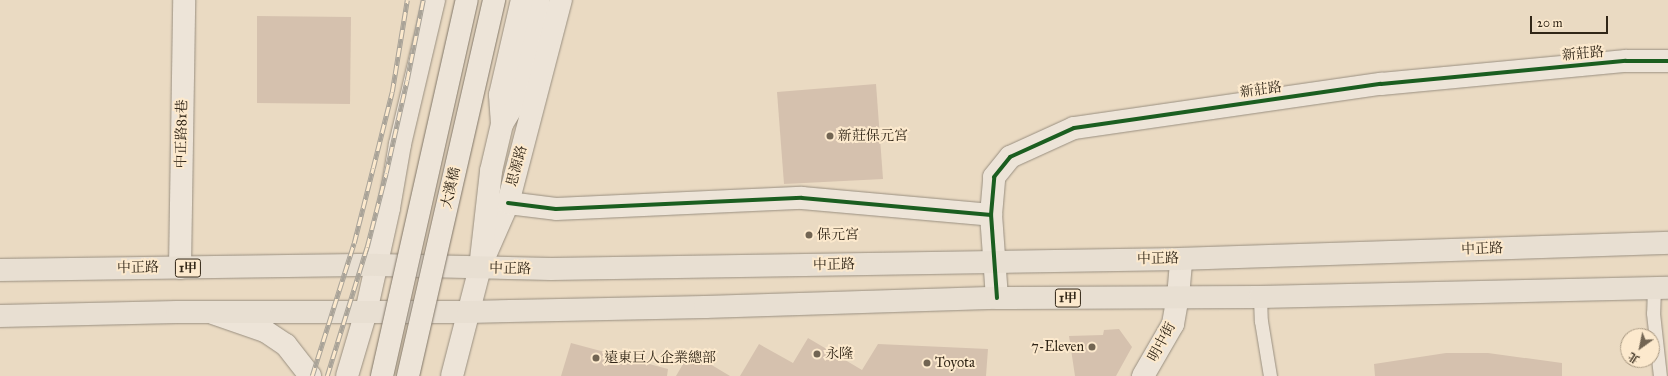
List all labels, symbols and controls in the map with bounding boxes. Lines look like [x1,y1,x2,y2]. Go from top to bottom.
scale bar [1532,8,1610,34]
text: 20 m [1537,16,1563,30]
street label: 新莊路 [1561,44,1605,64]
street label: 新莊路 [1239,79,1283,101]
street label: 中正路81巷 [173,99,191,169]
place label: 新莊保元宮 [838,128,908,144]
marker: 新莊保元宮 [825,131,835,141]
street label: 思源路 [503,144,531,188]
street label: 大漢橋 [438,166,464,210]
place label: 保元宮 [817,227,859,243]
marker: 保元宮 [804,230,814,240]
street label: 中正路 [1461,240,1503,258]
street label: 中正路 [1137,250,1179,268]
street label: 中正路 [813,256,855,274]
road number: 1甲 [174,257,202,279]
street label: 中正路 [117,259,159,277]
street label: 中正路 [489,260,531,278]
road number: 1甲 [1054,287,1082,309]
street label: 明中街 [1145,320,1179,364]
north arrow [1620,328,1660,368]
place label: 7-Eleven [1031,339,1084,355]
marker: 7-Eleven [1087,342,1097,352]
place label: 永隆 [825,346,853,362]
marker: 永隆 [812,349,822,359]
text: 北 [1626,349,1642,366]
place label: 遠東巨人企業總部 [604,350,716,366]
marker: 遠東巨人企業總部 [591,353,601,363]
place label: Toyota [935,355,975,371]
marker: Toyota [922,358,932,368]

